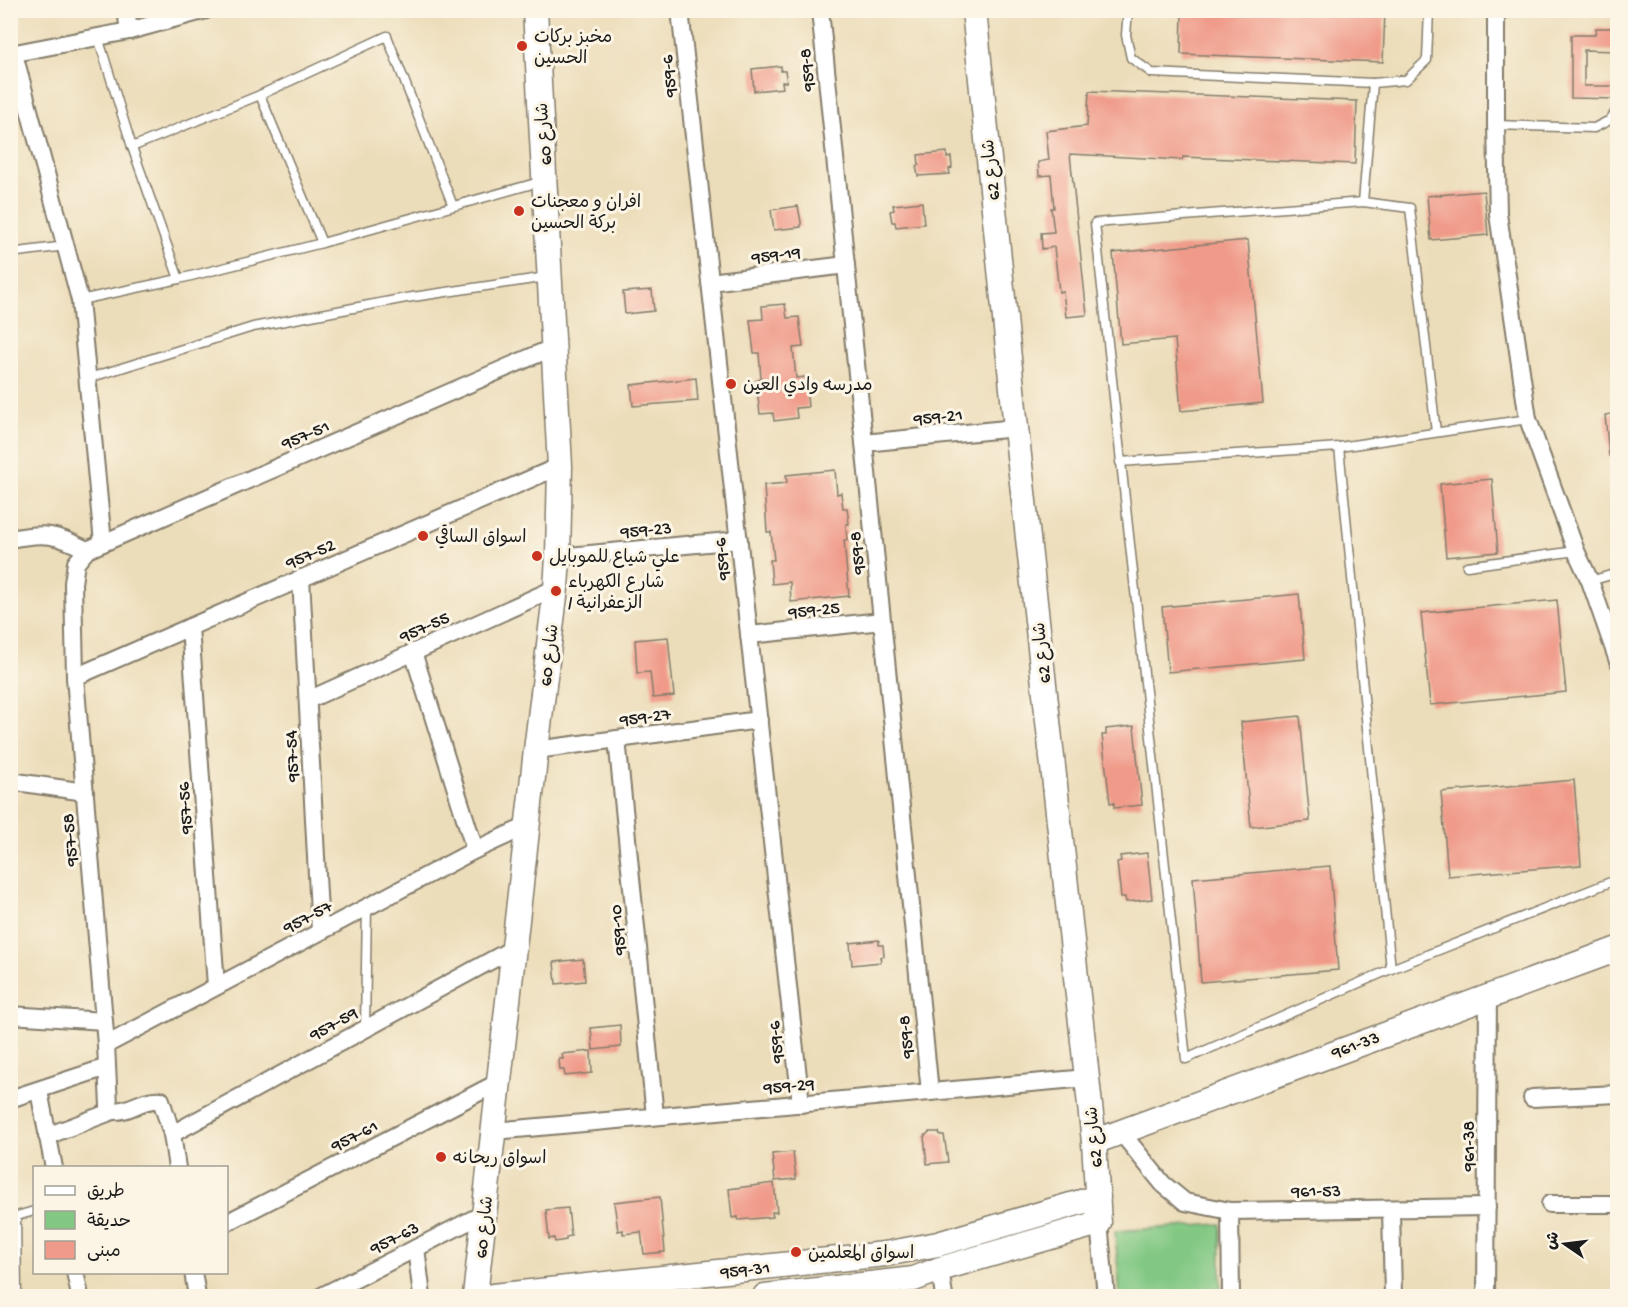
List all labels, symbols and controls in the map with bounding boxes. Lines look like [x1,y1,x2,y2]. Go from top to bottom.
place label: مخبز بركات الحسين [534,28,612,70]
marker: مخبز بركات الحسين [515,39,529,53]
street label: 959-8 [796,47,821,93]
street label: 959-6 [658,53,683,99]
street label: شارع 60 [533,102,558,166]
street label: شارع 62 [979,138,1006,201]
place label: افران و معجنات بركة الحسين [531,193,641,235]
marker: افران و معجنات بركة الحسين [512,204,526,218]
street label: 959-19 [749,243,802,270]
place label: مدرسه وادي العين [743,376,873,397]
marker: مدرسه وادي العين [724,377,738,391]
street label: 959-21 [912,405,964,432]
street label: 957-51 [278,417,333,456]
street label: 959-23 [619,519,673,544]
place label: اسواق الساقي [435,524,527,549]
marker: اسواق الساقي [416,529,430,543]
street label: 959-8 [846,530,871,576]
street label: 957-52 [282,535,339,575]
street label: 959-6 [711,536,736,582]
place label: علي شياع للموبايل [549,548,680,572]
marker: علي شياع للموبايل [530,549,544,563]
place label: شارع الكهرباء / الزعفرانية [568,573,664,615]
marker: شارع الكهرباء / الزعفرانية [549,584,563,598]
street label: 959-25 [787,598,841,625]
street label: 957-55 [396,608,453,649]
street label: شارع 62 [1030,621,1057,684]
street label: شارع 60 [536,623,565,688]
street label: 959-27 [617,704,673,733]
street label: 957-54 [282,729,305,783]
street label: 957-56 [174,780,199,836]
street label: 957-58 [59,812,84,868]
street label: 957-57 [279,896,337,940]
street label: 959-10 [606,903,633,957]
street label: 957-59 [306,1003,362,1047]
street label: 959-8 [895,1014,920,1060]
street label: 959-6 [765,1019,790,1065]
street label: 961-33 [1328,1028,1383,1065]
street label: 959-29 [762,1075,816,1100]
street label: شارع 62 [1082,1105,1109,1168]
street label: 957-61 [327,1117,382,1158]
street label: 961-38 [1460,1121,1481,1172]
place label: اسواق ريحانه [453,1149,546,1170]
marker: اسواق ريحانه [434,1150,448,1164]
legend [33,1166,228,1274]
text: طريق [87,1182,125,1203]
street label: 961-53 [1290,1182,1341,1203]
street label: شارع 60 [472,1195,499,1259]
text: حديقة [87,1212,131,1233]
north arrow [1535,1214,1595,1274]
street label: 957-63 [366,1218,423,1261]
text: ش [1542,1230,1565,1252]
text: مبنى [87,1242,121,1263]
place label: اسواق المعلمين [808,1244,914,1265]
marker: اسواق المعلمين [789,1245,803,1259]
street label: 959-31 [718,1258,771,1285]

